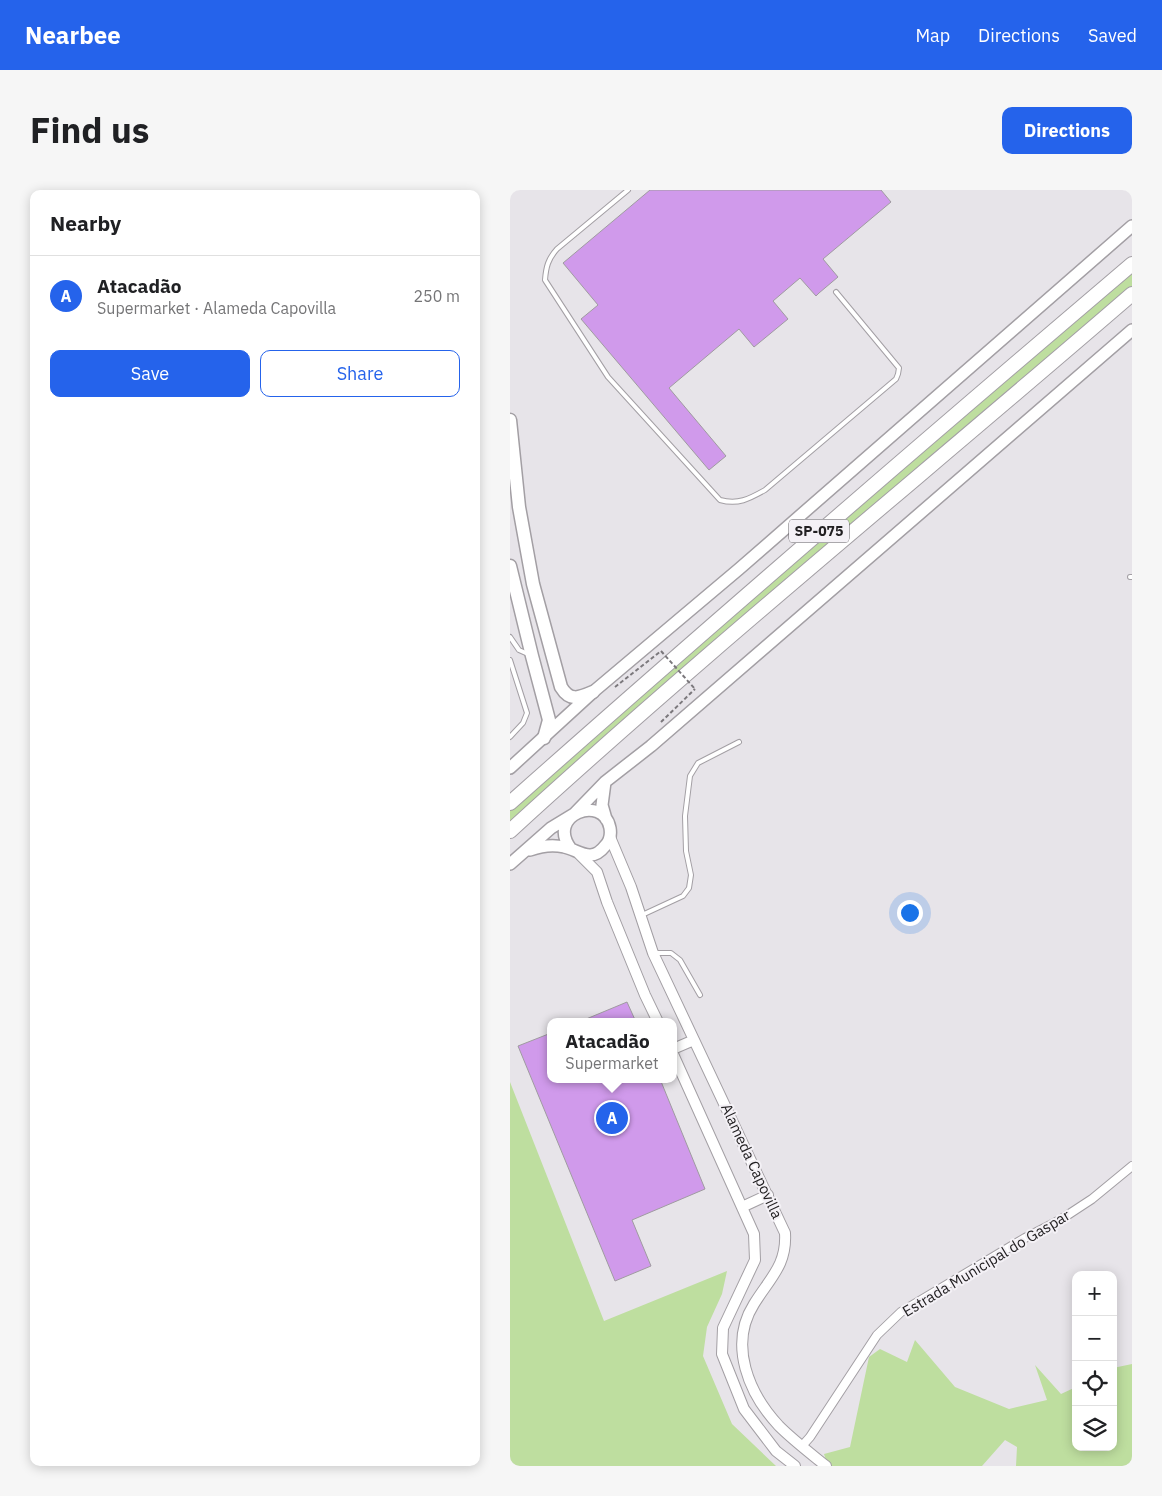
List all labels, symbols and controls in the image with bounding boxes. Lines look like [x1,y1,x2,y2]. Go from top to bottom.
text: Nearbee [25,19,121,51]
text: Map [915,24,950,47]
text: Directions [978,24,1060,47]
text: Saved [1088,24,1137,47]
text: Find us [30,107,149,153]
button: Directions [1002,107,1132,154]
text: Nearby [50,209,121,237]
text: Atacadão [97,274,181,298]
text: A [61,286,71,306]
text: 250 m [413,286,460,306]
text: Supermarket · Alameda Capovilla [97,298,336,318]
button: Save [50,350,250,397]
button: Share [260,350,460,397]
road number: SP-075 [789,520,849,542]
your location [897,900,923,926]
popup [547,1018,677,1083]
text: Atacadão [565,1029,650,1053]
text: Supermarket [565,1053,659,1073]
pin: A [596,1099,628,1137]
street label: Alameda Capovilla [717,1100,787,1222]
street label: Estrada Municipal do Gaspar [899,1205,1074,1321]
map controls [1072,1271,1117,1451]
button: + [1072,1271,1117,1316]
button: − [1072,1316,1117,1361]
button: locate [1072,1361,1117,1406]
button: layers [1072,1406,1117,1451]

